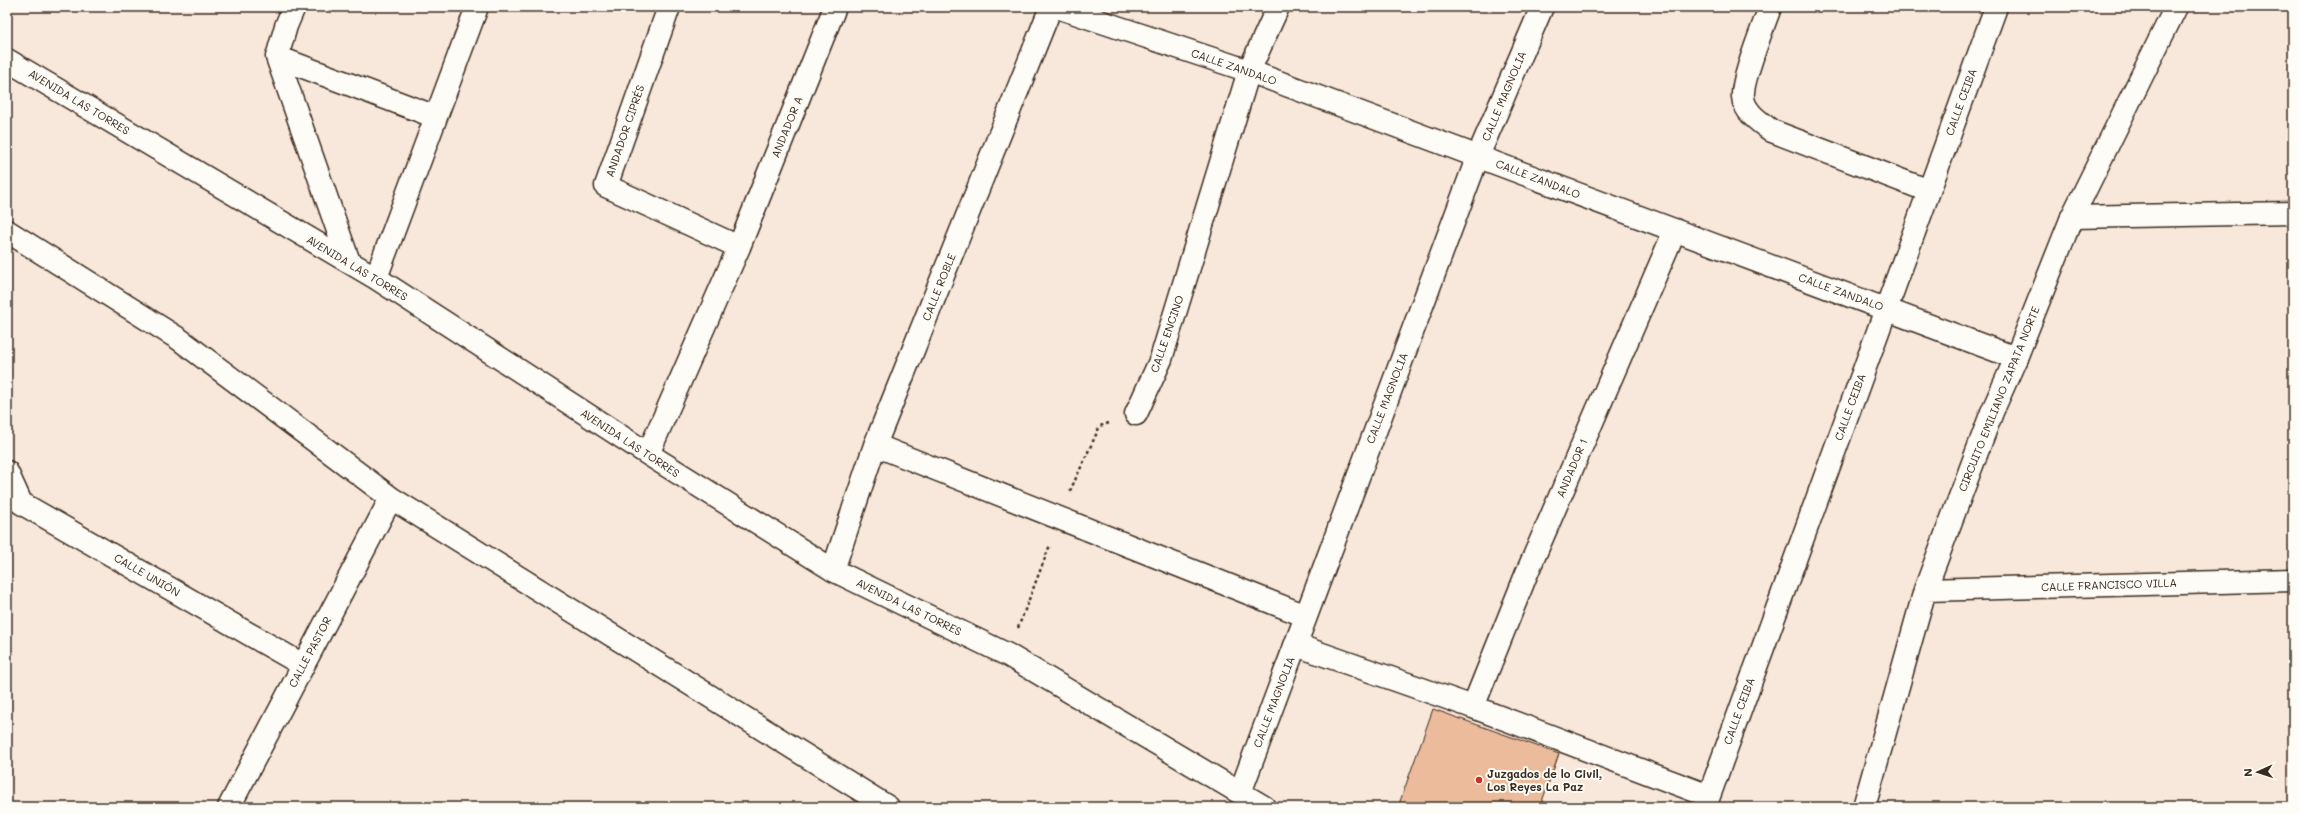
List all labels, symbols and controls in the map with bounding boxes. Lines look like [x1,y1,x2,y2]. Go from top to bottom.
street label: CALLE ZANDALO [1189,45,1279,88]
street label: CALLE MAGNOLIA [1478,48,1529,143]
street label: AVENIDA LAS TORRES [26,65,133,138]
street label: CALLE CEIBA [1941,66,1980,137]
street label: ANDADOR CIPRÉS [602,83,647,179]
street label: ANDADOR A [767,94,806,160]
street label: CALLE ZANDALO [1494,155,1583,202]
street label: AVENIDA LAS TORRES [304,231,411,304]
street label: CALLE ROBLE [918,251,959,323]
street label: CALLE ZANDALO [1796,269,1886,314]
street label: CALLE ENCINO [1146,293,1187,374]
street label: CIRCUITO EMILIANO ZAPATA NORTE [1954,304,2043,494]
street label: CALLE MAGNOLIA [1362,350,1411,446]
street label: CALLE CEIBA [1830,371,1869,442]
street label: AVENIDA LAS TORRES [578,405,683,480]
street label: ANDADOR 1 [1552,436,1591,500]
street label: CALLE UNIÓN [111,550,183,600]
street label: AVENIDA LAS TORRES [854,574,964,639]
street label: CALLE FRANCISCO VILLA [2041,575,2177,594]
street label: CALLE PASTOR [285,614,335,690]
street label: CALLE MAGNOLIA [1249,654,1298,750]
street label: CALLE CEIBA [1719,675,1758,746]
north arrow [2238,752,2278,792]
place label: Juzgados de lo Civil, Los Reyes La Paz [1487,766,1602,794]
text: N [2240,768,2255,777]
marker: Juzgados de lo Civil, Los Reyes La Paz [1474,775,1484,785]

